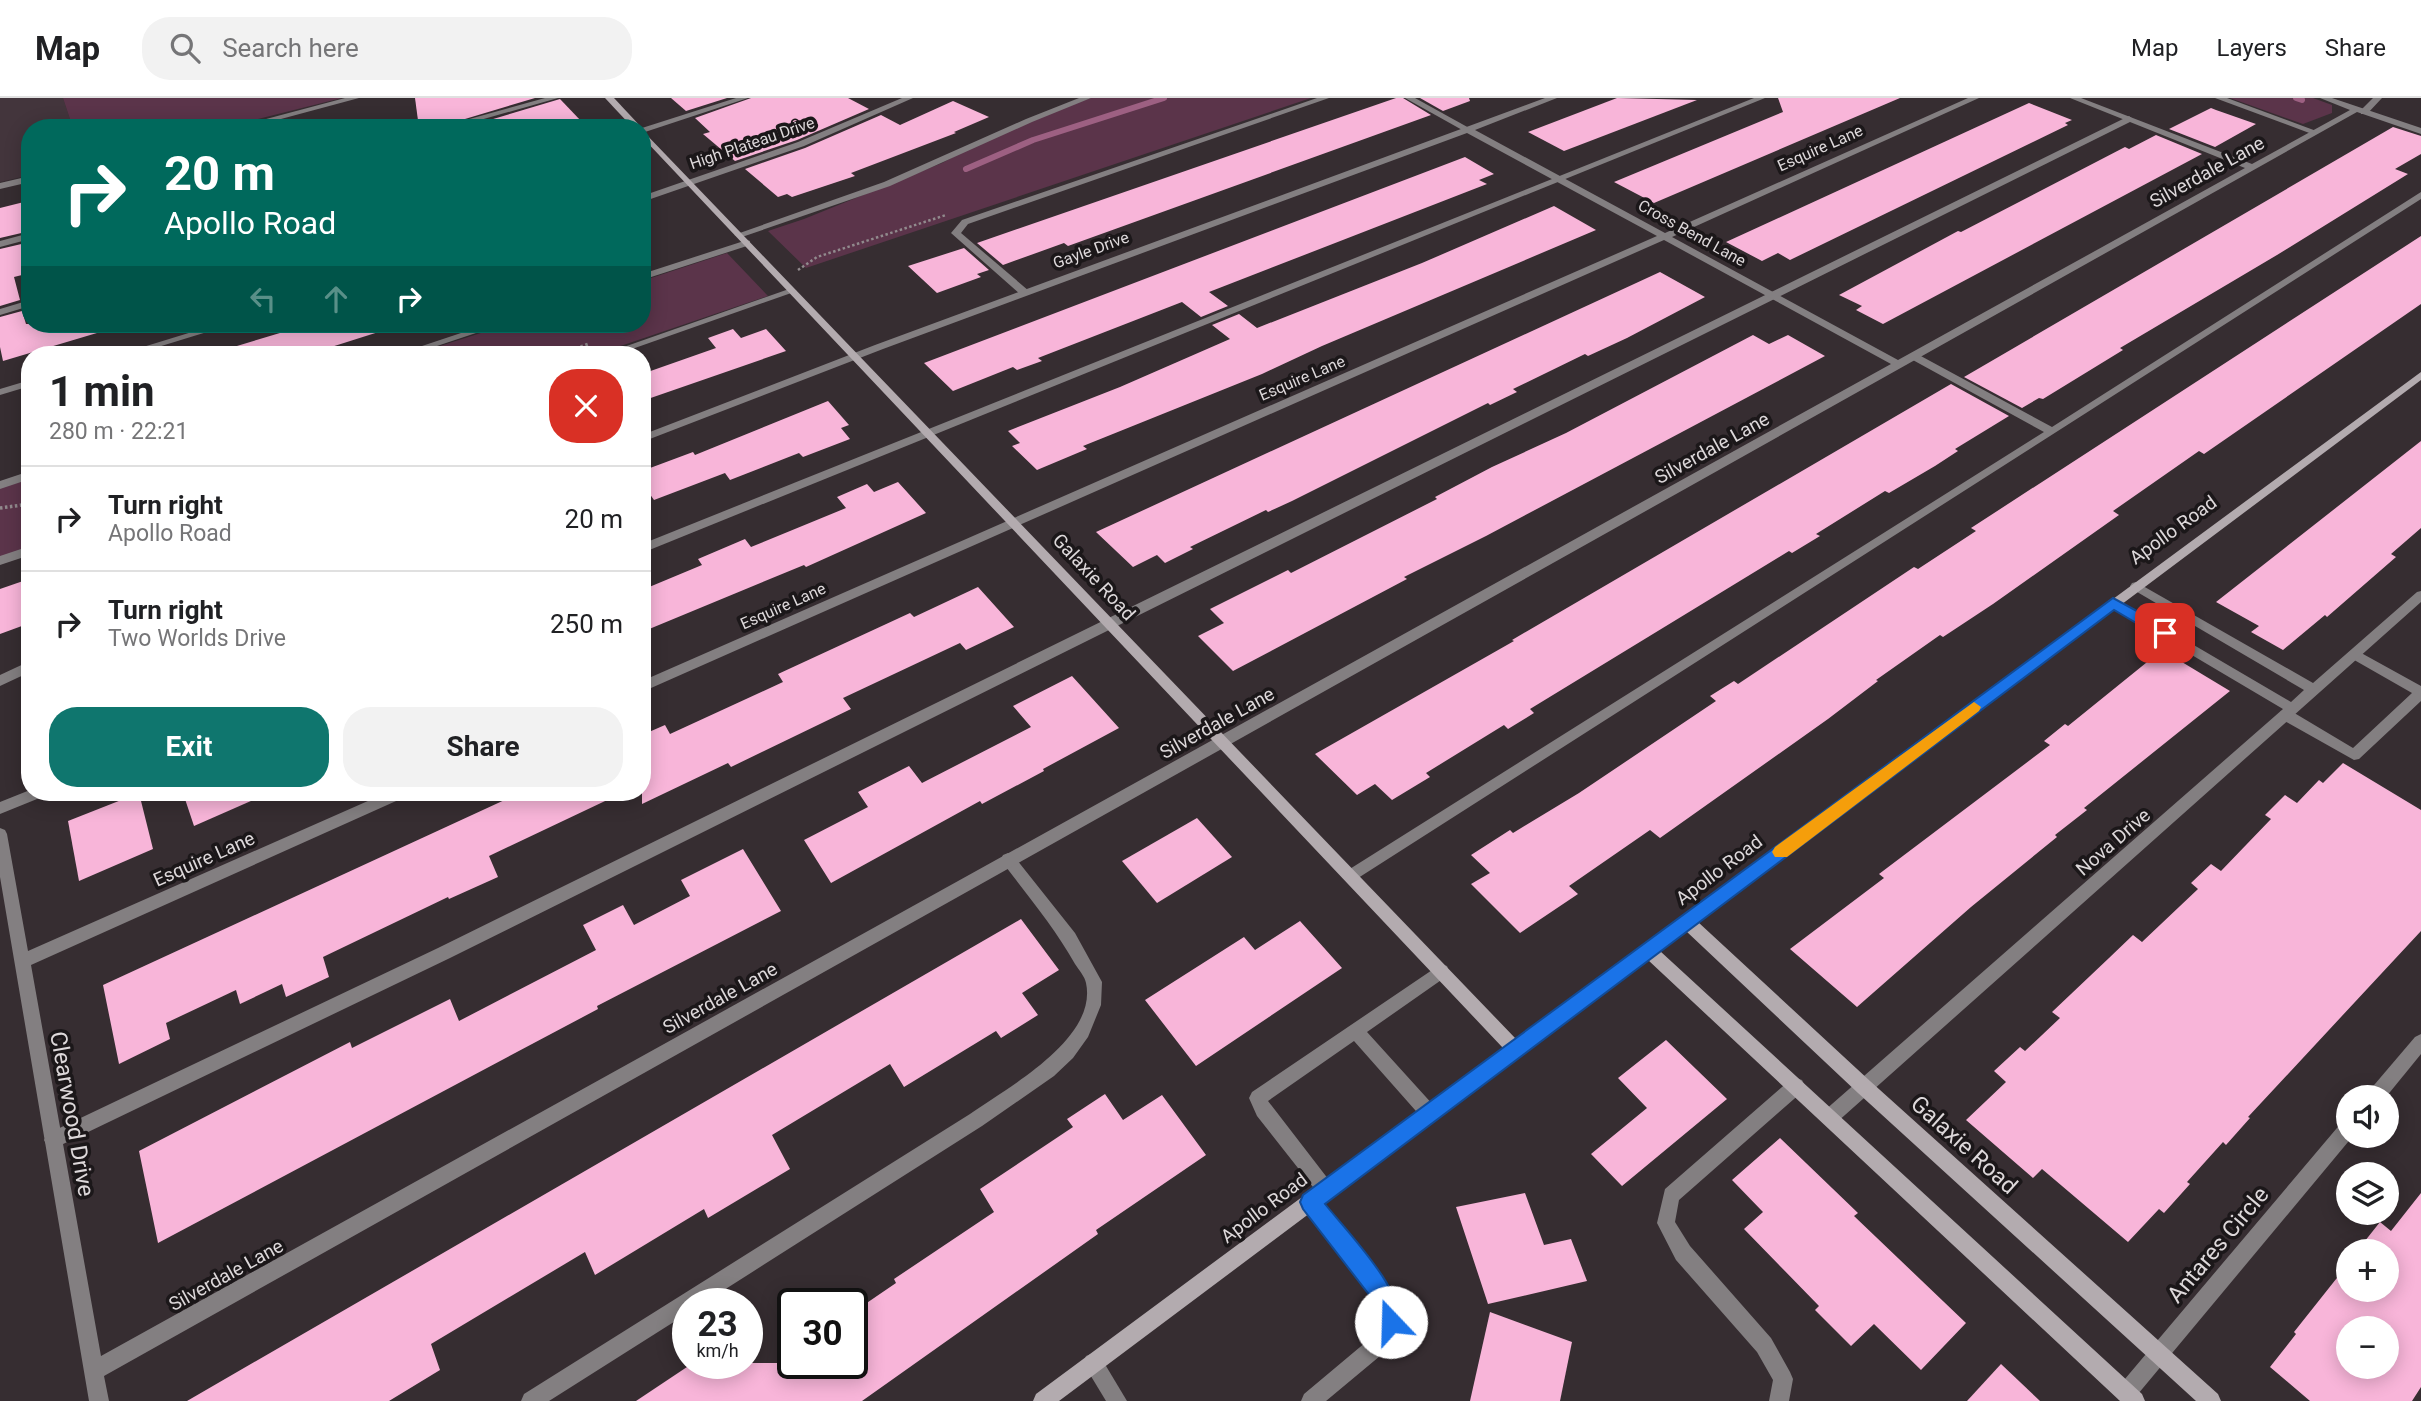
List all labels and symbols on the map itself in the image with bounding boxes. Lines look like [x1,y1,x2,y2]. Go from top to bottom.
street label: High Plateau Drive [687,113,817,173]
street label: Esquire Lane [1774,121,1866,175]
street label: Silverdale Lane [2146,131,2268,213]
street label: Cross Bend Lane [1635,196,1749,270]
street label: Gayle Drive [1050,228,1132,272]
street label: Esquire Lane [1256,351,1348,405]
street label: Silverdale Lane [1651,407,1773,489]
street label: Apollo Road [2125,491,2221,569]
street label: Galaxie Road [1048,529,1140,625]
street label: Esquire Lane [737,579,829,633]
pin [2135,603,2195,663]
street label: Silverdale Lane [1156,682,1278,764]
street label: Nova Drive [2071,803,2155,881]
street label: Esquire Lane [150,826,258,892]
street label: Apollo Road [1671,830,1767,910]
street label: Silverdale Lane [659,957,781,1039]
street label: Clearwood Drive [44,1029,100,1199]
street label: Galaxie Road [1905,1090,2023,1200]
street label: Apollo Road [1216,1168,1312,1248]
street label: Antares Circle [2162,1182,2274,1308]
street label: Silverdale Lane [165,1234,287,1316]
position arrow [1354,1285,1428,1359]
speed limit sign: 30 [777,1288,868,1379]

